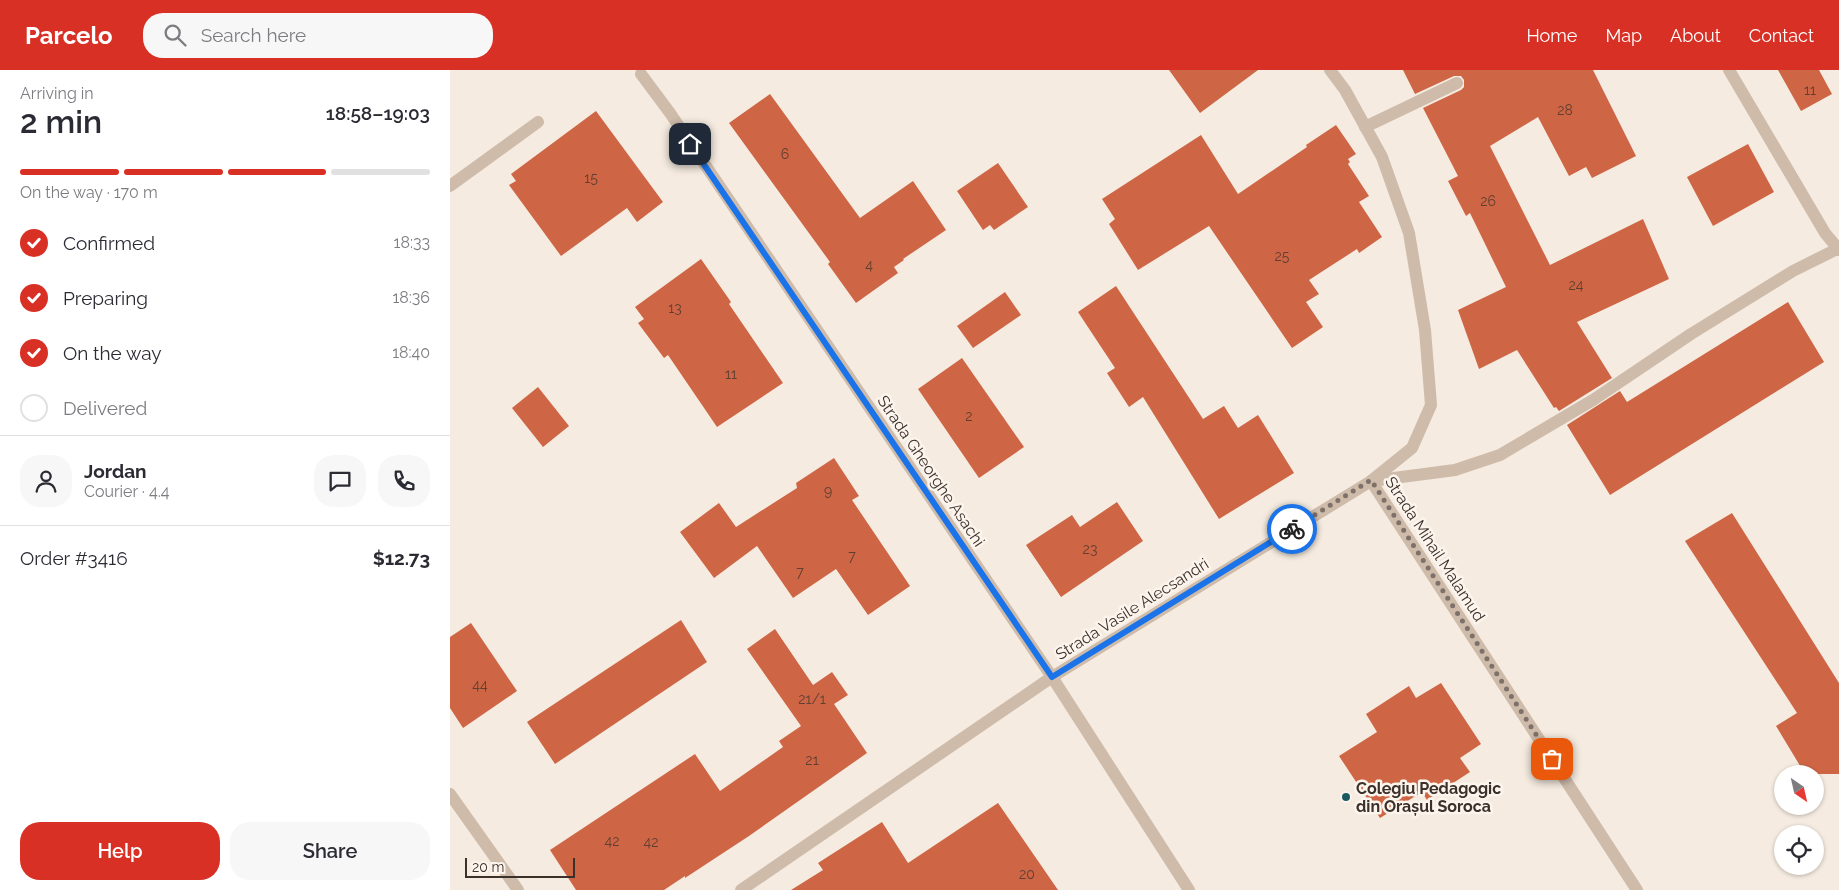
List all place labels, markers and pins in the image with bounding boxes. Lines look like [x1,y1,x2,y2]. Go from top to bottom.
pin [669,123,711,165]
pin [1531,738,1573,780]
place label: Colegiu Pedagogic din Orașul Soroca [1356,779,1501,816]
marker: Colegiu Pedagogic din Orașul Soroca [1340,791,1352,803]

